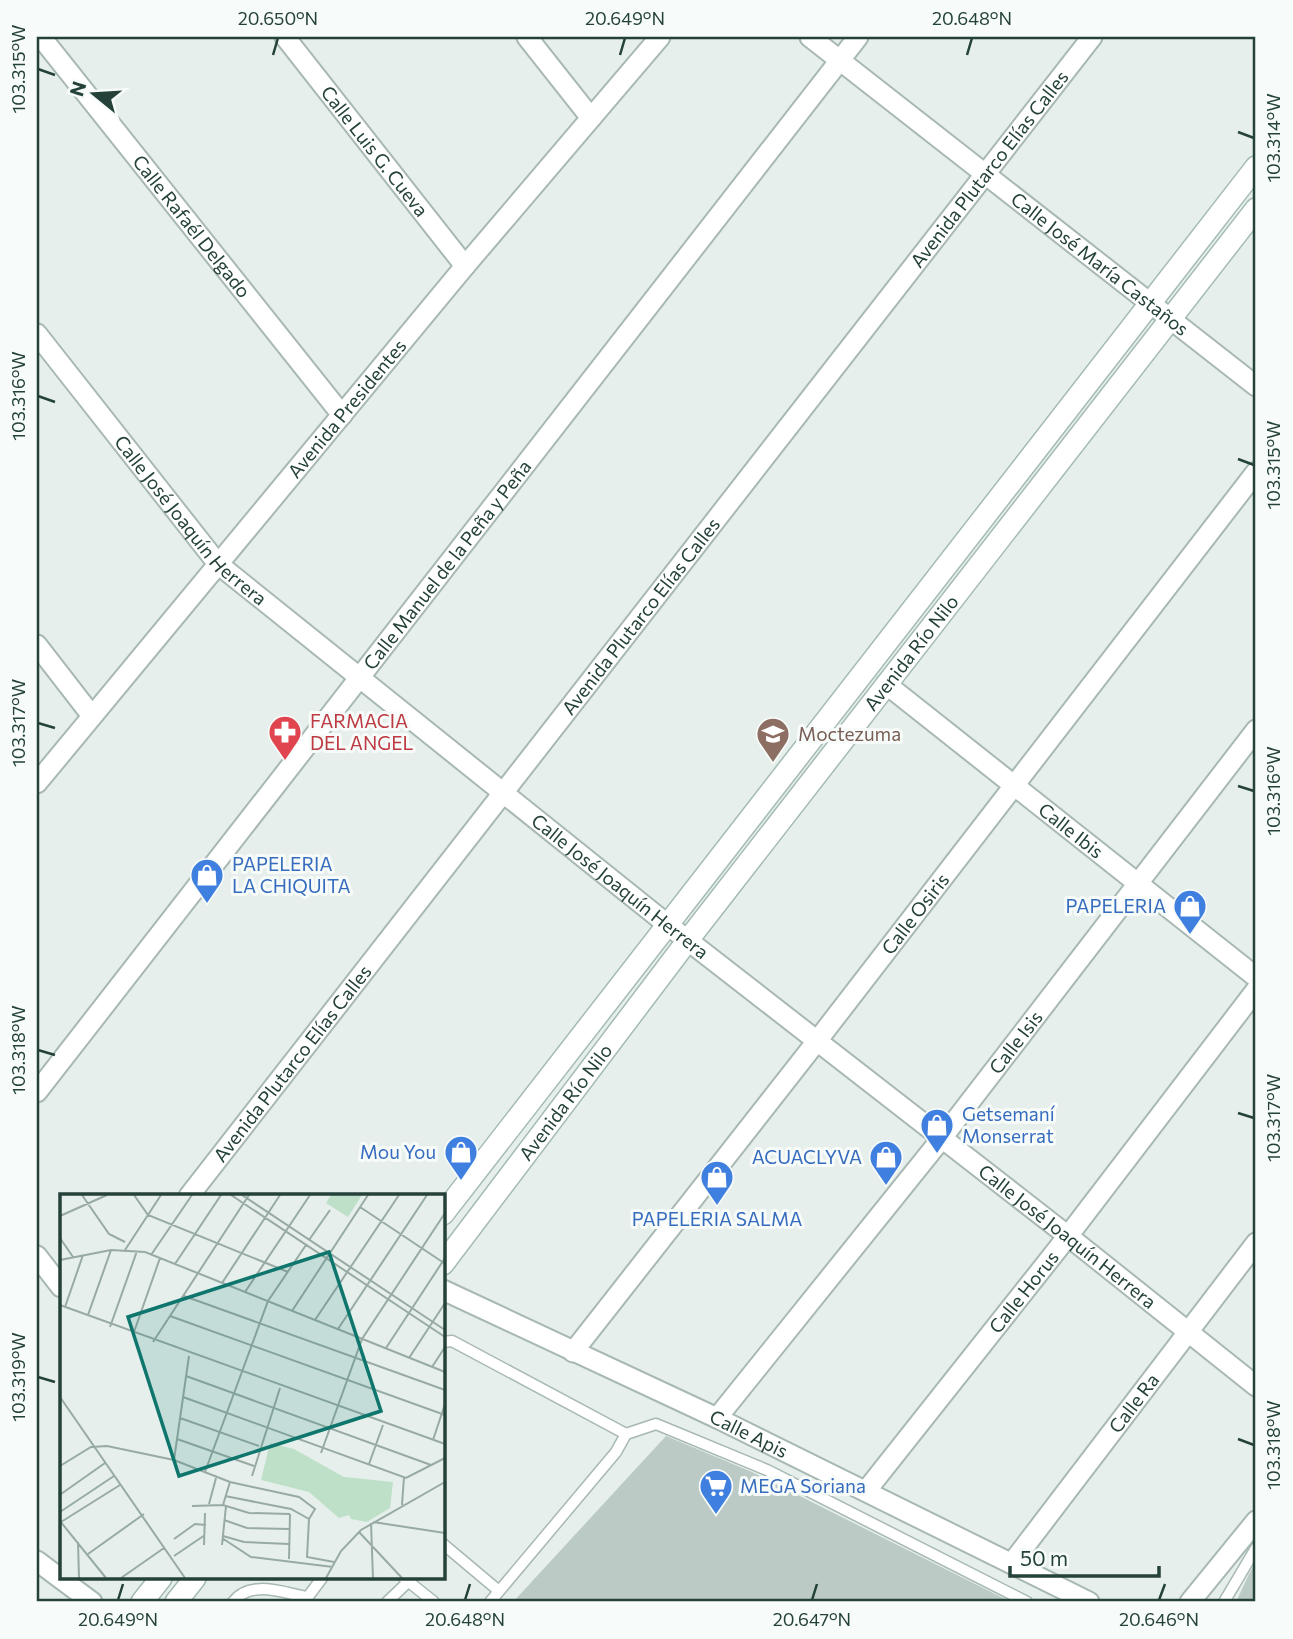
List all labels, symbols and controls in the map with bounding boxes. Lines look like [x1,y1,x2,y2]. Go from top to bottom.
text: 20.650°N [238,7,318,29]
text: 20.649°N [585,7,665,29]
text: 20.648°N [932,7,1012,29]
text: 103.315°W [7,25,29,113]
north arrow [60,60,130,130]
street label: Avenida Plutarco Elías Calles [905,66,1073,272]
text: N [64,78,90,99]
street label: Calle Luis G. Cueva [317,81,433,221]
text: 103.314°W [1262,93,1284,183]
street label: Calle Rafaél Delgado [128,150,256,302]
street label: Calle José María Castaños [1007,187,1194,340]
street label: Avenida Presidentes [282,334,411,482]
text: 103.316°W [7,351,29,441]
text: 103.315°W [1262,421,1284,509]
street label: Calle José Joaquín Herrera [110,430,272,610]
street label: Calle Manuel de la Peña y Peña [358,455,536,674]
street label: Avenida Plutarco Elías Calles [556,513,724,719]
street label: Avenida Río Nilo [859,590,963,715]
text: 103.317°W [7,679,29,767]
place label: FARMACIA DEL ANGEL [310,709,413,754]
pharmacy icon: FARMACIA DEL ANGEL [266,713,304,762]
school or university icon: Moctezuma [754,715,792,764]
place label: Moctezuma [798,722,901,745]
text: 103.316°W [1262,746,1284,836]
street label: Calle Ibis [1034,797,1108,863]
street label: Calle José Joaquín Herrera [527,808,714,963]
place label: PAPELERIA LA CHIQUITA [232,852,351,897]
shop icon: PAPELERIA LA CHIQUITA [188,856,226,905]
street label: Calle Osiris [876,868,953,959]
shop icon: PAPELERIA [1171,887,1209,936]
place label: PAPELERIA [1065,894,1166,917]
street label: Avenida Plutarco Elías Calles [208,960,376,1166]
text: 103.318°W [7,1005,29,1095]
street label: Calle Isis [984,1006,1047,1078]
street label: Avenida Río Nilo [514,1039,616,1165]
text: 103.317°W [1262,1074,1284,1162]
place label: Getsemaní Monserrat [962,1102,1056,1147]
shop icon: Getsemaní Monserrat [918,1106,956,1155]
shop icon: Mou You [442,1133,480,1182]
shop icon: ACUACLYVA [867,1138,905,1187]
place label: Mou You [360,1140,436,1163]
place label: ACUACLYVA [752,1145,862,1168]
shop icon: PAPELERIA SALMA [698,1158,736,1207]
street label: Calle José Joaquín Herrera [974,1159,1161,1313]
inset map [60,1194,444,1580]
place label: PAPELERIA SALMA [632,1207,802,1230]
street label: Calle Horus [984,1246,1063,1337]
text: 103.319°W [7,1332,29,1422]
street label: Calle Ra [1103,1368,1164,1437]
text: 103.318°W [1262,1400,1284,1490]
street label: Calle Apis [706,1404,792,1462]
supermarket icon: MEGA Soriana [697,1467,735,1516]
place label: MEGA Soriana [740,1474,866,1497]
scale bar [1010,1534,1158,1578]
text: 50 m [1020,1545,1068,1570]
text: 20.649°N [78,1608,158,1630]
text: 20.648°N [425,1608,505,1630]
text: 20.647°N [773,1608,851,1630]
text: 20.646°N [1119,1608,1199,1630]

